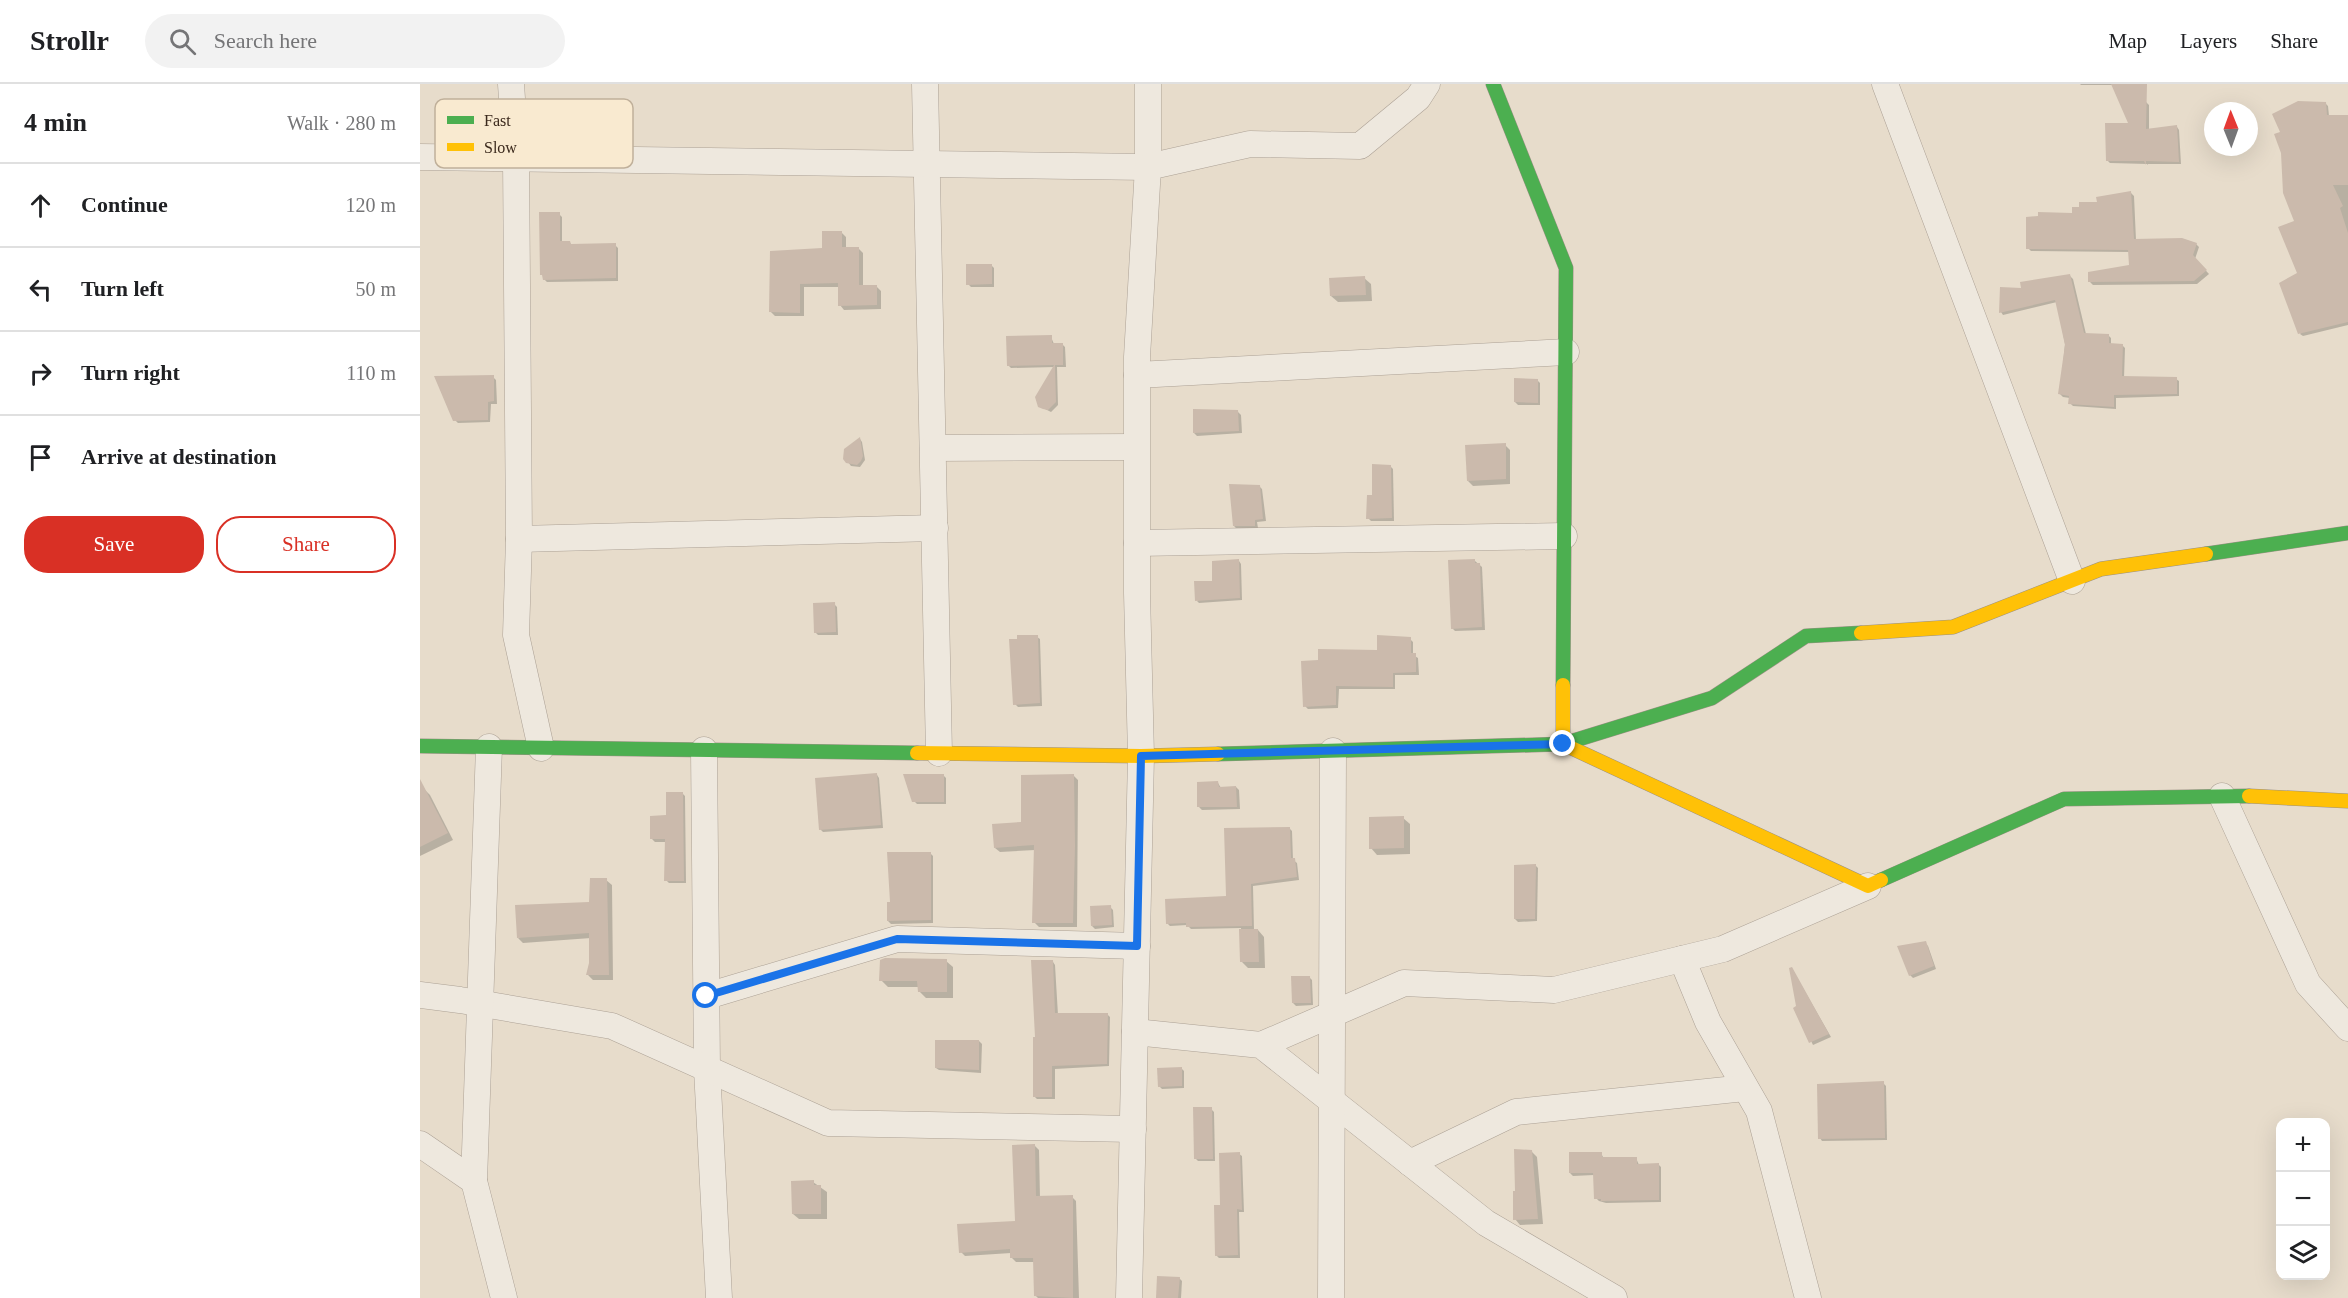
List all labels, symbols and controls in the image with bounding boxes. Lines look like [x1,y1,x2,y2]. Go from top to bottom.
search box [145,14,565,68]
text: Strollr [30,25,109,56]
icon: search [166,25,199,58]
text: Search here [214,28,317,53]
text: Map [2109,29,2147,53]
text: Layers [2180,29,2237,53]
text: Share [2270,29,2318,53]
legend [435,99,633,168]
north arrow [2204,102,2258,156]
text: 4 min [24,108,87,137]
text: Walk · 280 m [287,112,396,134]
text: Fast [484,112,511,129]
text: Slow [484,139,517,156]
icon: ahead [24,189,57,222]
text: Continue [81,192,168,217]
text: 120 m [345,194,396,216]
icon: left [24,273,57,306]
text: Turn left [81,276,164,301]
text: 50 m [355,278,396,300]
icon: right [24,357,57,390]
text: Turn right [81,360,180,385]
text: 110 m [346,362,396,384]
icon: arrive [24,441,57,474]
text: Arrive at destination [81,444,277,469]
button: Save [24,516,204,573]
button: Share [216,516,396,573]
route end [1549,730,1575,756]
route start [692,982,718,1008]
map controls [2276,1118,2330,1280]
button: + [2276,1118,2330,1172]
button: − [2276,1172,2330,1226]
button: layers [2276,1226,2330,1280]

